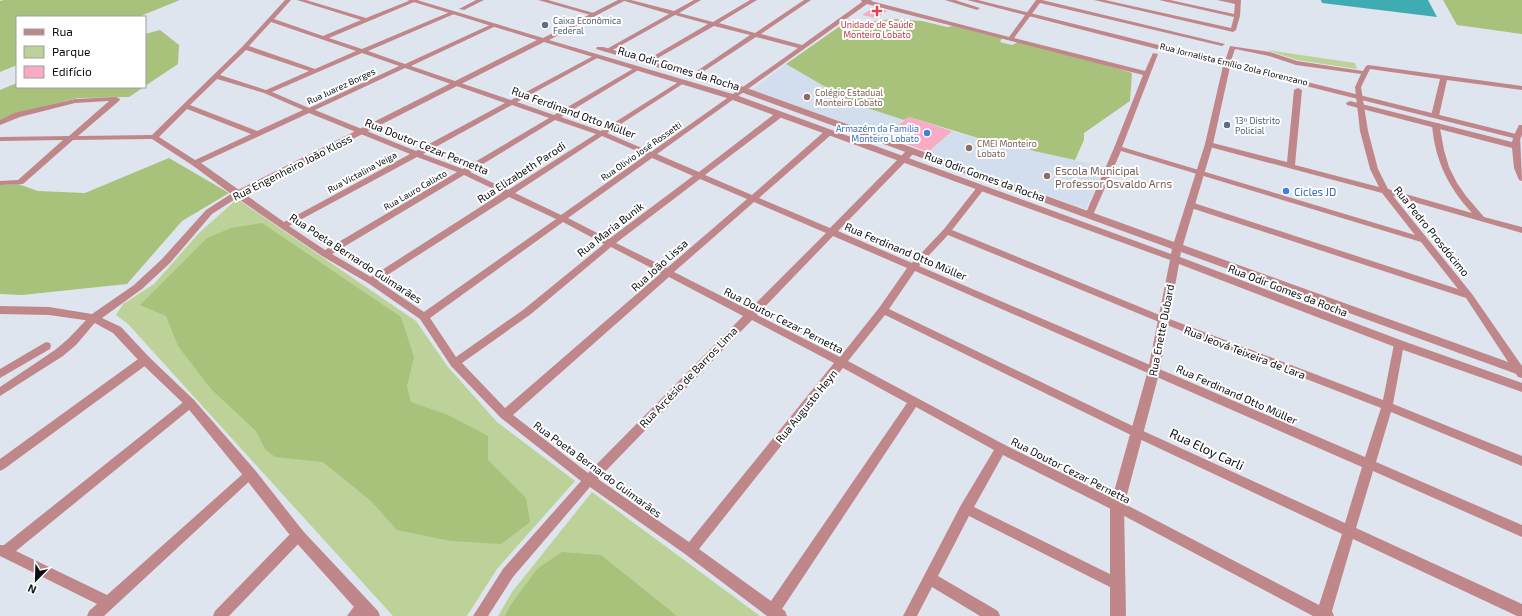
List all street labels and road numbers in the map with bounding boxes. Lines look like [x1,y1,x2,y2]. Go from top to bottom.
street label: Rua Jornalista Emílio Zola Florenzano [1159,40,1309,88]
street label: Rua Odir Gomes da Rocha [616,43,742,93]
street label: Rua Juarez Borges [305,65,377,107]
street label: Rua Ferdinand Otto Müller [510,83,638,141]
street label: Rua Doutor Cezar Pernetta [363,115,491,177]
street label: Rua Olivio José Rossetti [599,119,683,183]
street label: Rua Engenheiro João Kloss [230,131,354,203]
street label: Rua Elizabeth Parodi [474,139,568,205]
street label: Rua Odir Gomes da Rocha [923,148,1047,204]
street label: Rua Victalina Veiga [325,149,399,195]
street label: Rua Lauro Calixto [381,167,449,213]
street label: Rua Pedro Prosdócimo [1392,183,1472,279]
street label: Rua Maria Bunik [574,199,646,259]
street label: Rua Poeta Bernardo Guimarães [287,210,425,306]
street label: Rua Ferdinand Otto Müller [843,219,970,283]
street label: Rua João Lissa [628,236,690,294]
street label: Rua Odir Gomes da Rocha [1226,261,1350,319]
street label: Rua Enette Dubard [1146,283,1176,377]
street label: Rua Doutor Cezar Pernetta [722,284,846,356]
street label: Rua Jeová Teixeira de Lara [1182,323,1308,381]
street label: Rua Arcésio de Barros Lima [636,324,740,430]
street label: Rua Ferdinand Otto Müller [1174,361,1300,427]
street label: Rua Augusto Heyn [772,367,840,445]
street label: Rua Poeta Bernardo Guimarães [531,418,665,520]
street label: Rua Eloy Carli [1167,425,1247,473]
street label: Rua Doutor Cezar Pernetta [1009,434,1133,506]

